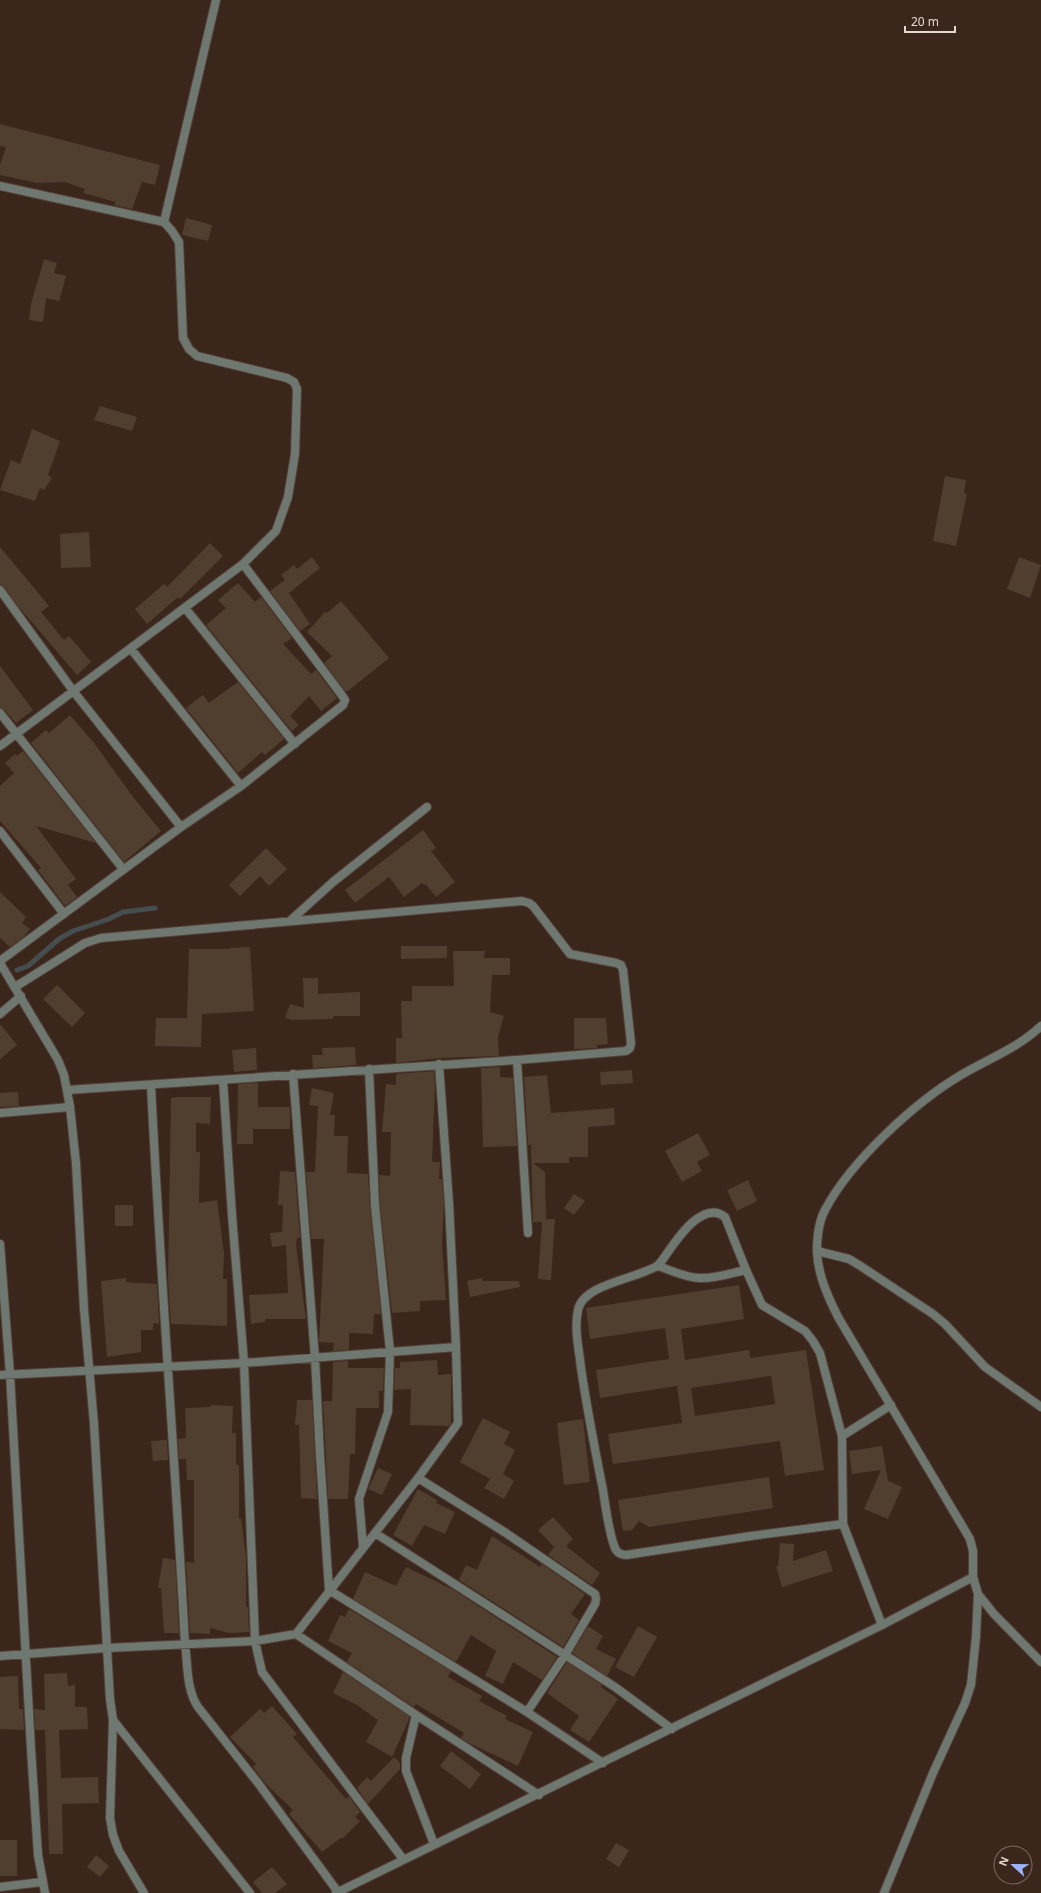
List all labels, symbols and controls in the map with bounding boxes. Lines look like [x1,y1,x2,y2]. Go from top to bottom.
scale bar [905,8,955,34]
text: 20 m [911,13,939,30]
north arrow [993,1845,1033,1885]
text: N [995,1854,1012,1868]

